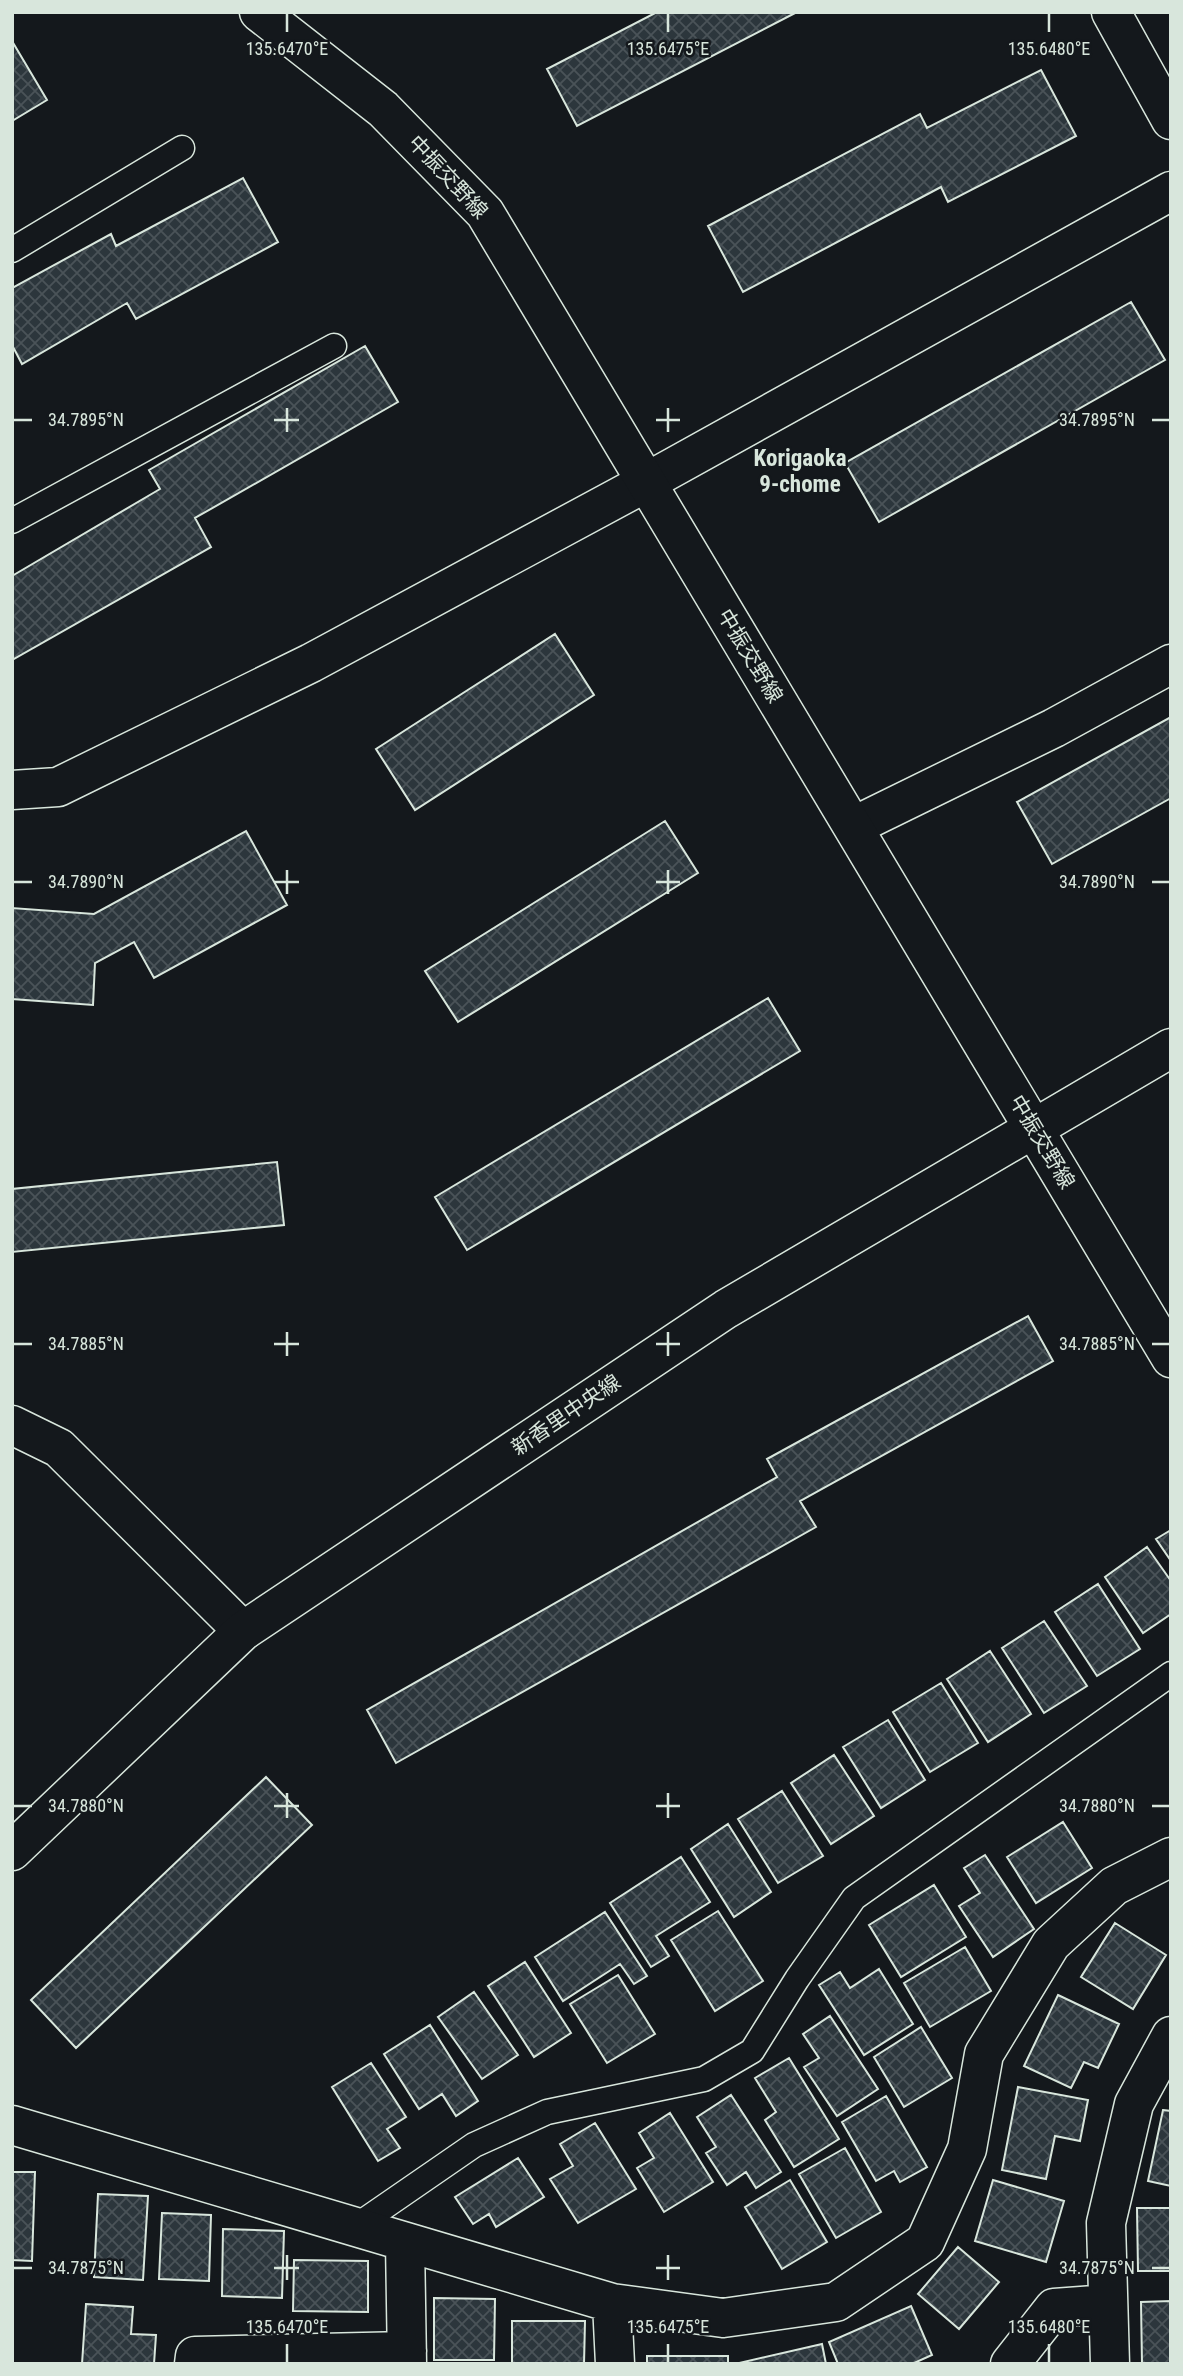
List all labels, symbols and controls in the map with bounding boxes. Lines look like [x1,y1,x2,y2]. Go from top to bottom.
text: 135.6470°E [246,38,328,59]
text: 135.6475°E [627,38,709,59]
text: 135.6480°E [1008,38,1090,59]
street label: 中振交野線 [403,130,493,224]
text: 34.7895°N [48,409,124,430]
text: 34.7895°N [1059,409,1135,430]
district label: Korigaoka 9-chome [754,445,847,498]
street label: 中振交野線 [713,605,787,707]
text: 34.7890°N [48,871,124,892]
text: 34.7890°N [1059,871,1135,892]
street label: 中振交野線 [1005,1091,1079,1193]
text: 34.7885°N [48,1333,124,1354]
text: 34.7885°N [1059,1333,1135,1354]
street label: 新香里中央線 [507,1370,625,1460]
text: 34.7880°N [48,1795,124,1816]
text: 34.7880°N [1059,1795,1135,1816]
text: 34.7875°N [48,2257,124,2278]
text: 34.7875°N [1059,2257,1135,2278]
text: 135.6470°E [246,2316,328,2337]
text: 135.6475°E [627,2316,709,2337]
text: 135.6480°E [1008,2316,1090,2337]

